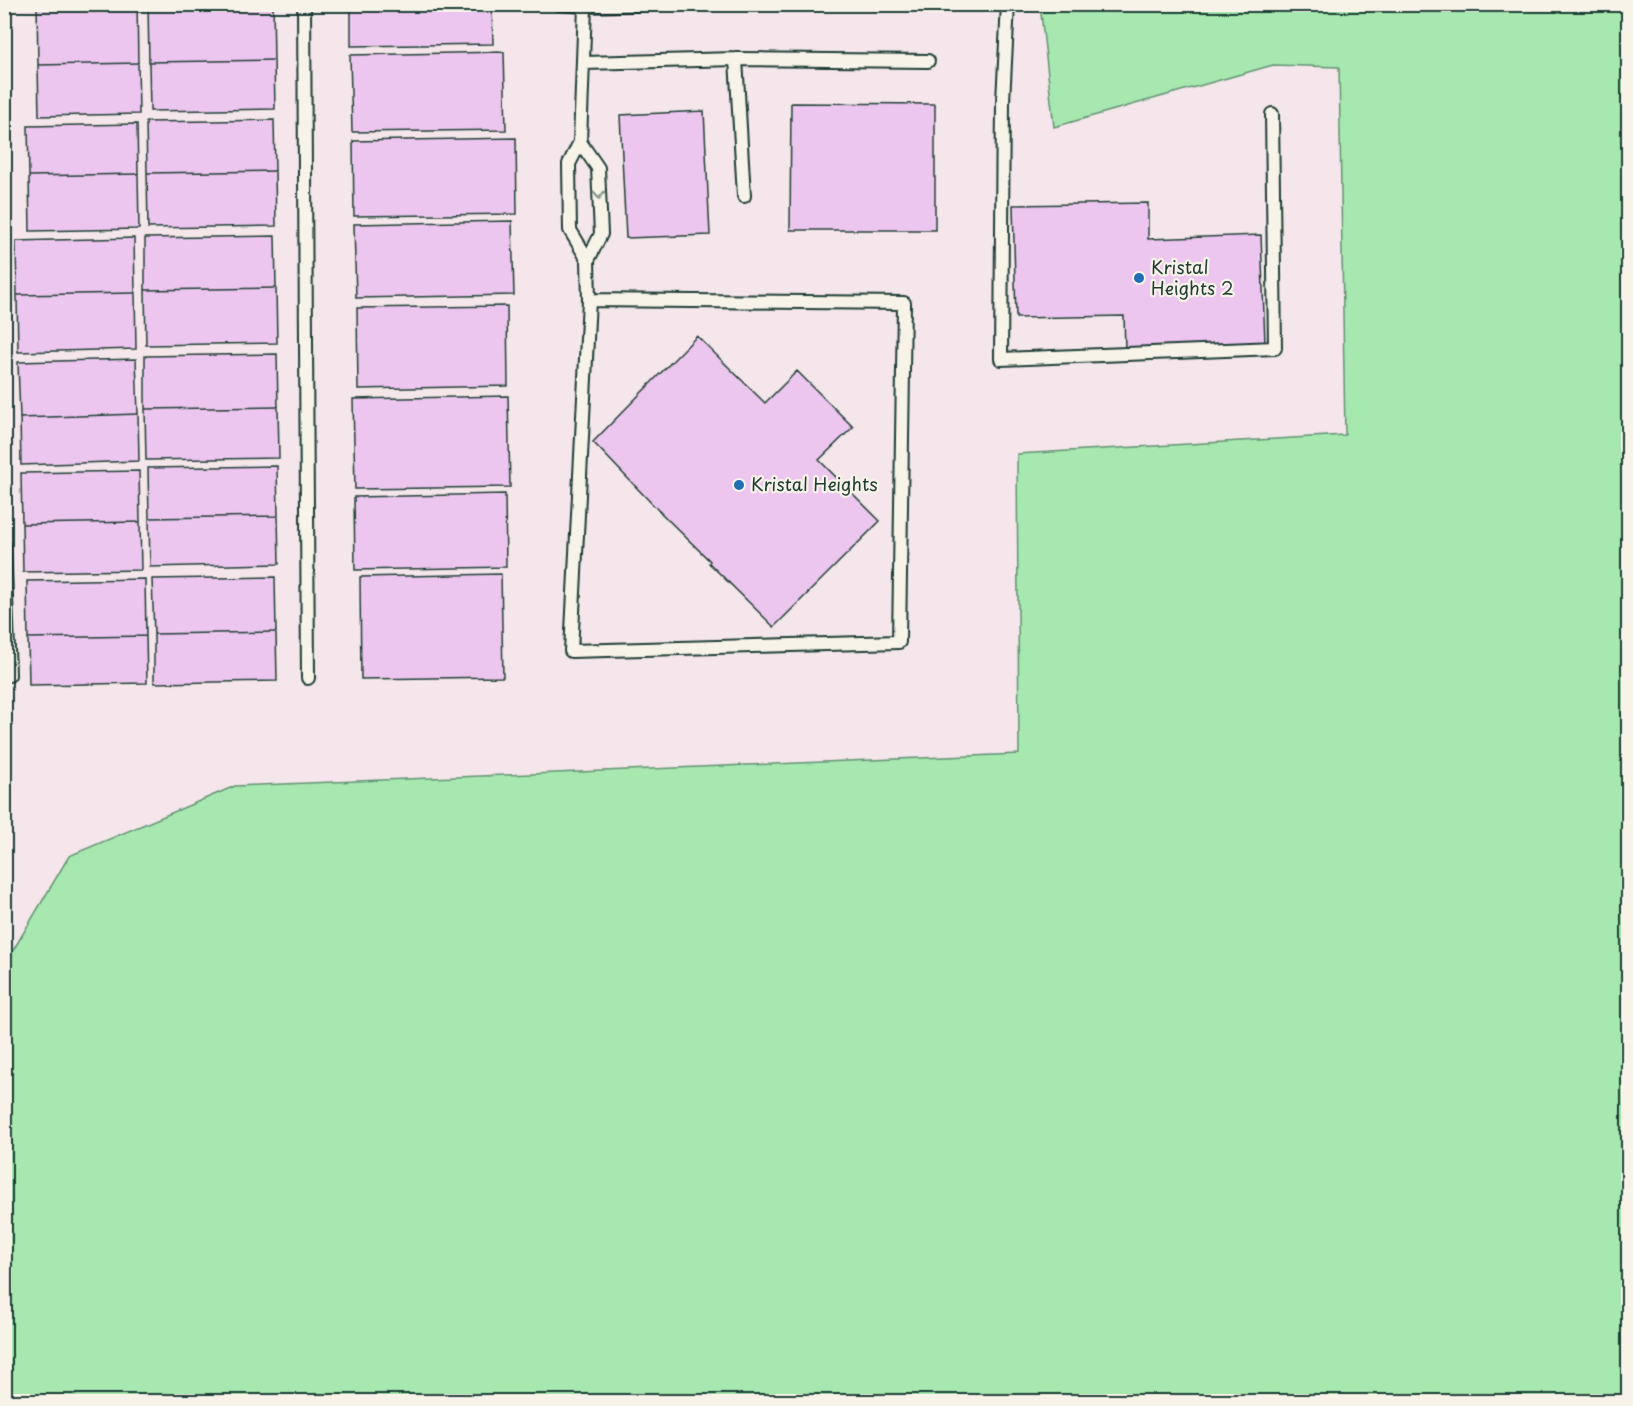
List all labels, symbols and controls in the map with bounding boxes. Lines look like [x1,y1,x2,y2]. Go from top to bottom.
one-way arrow [593,191,606,200]
place label: Kristal Heights 2 [1151,253,1234,301]
marker: Kristal Heights 2 [1132,271,1146,285]
place label: Kristal Heights [751,470,878,497]
marker: Kristal Heights [732,478,746,492]

